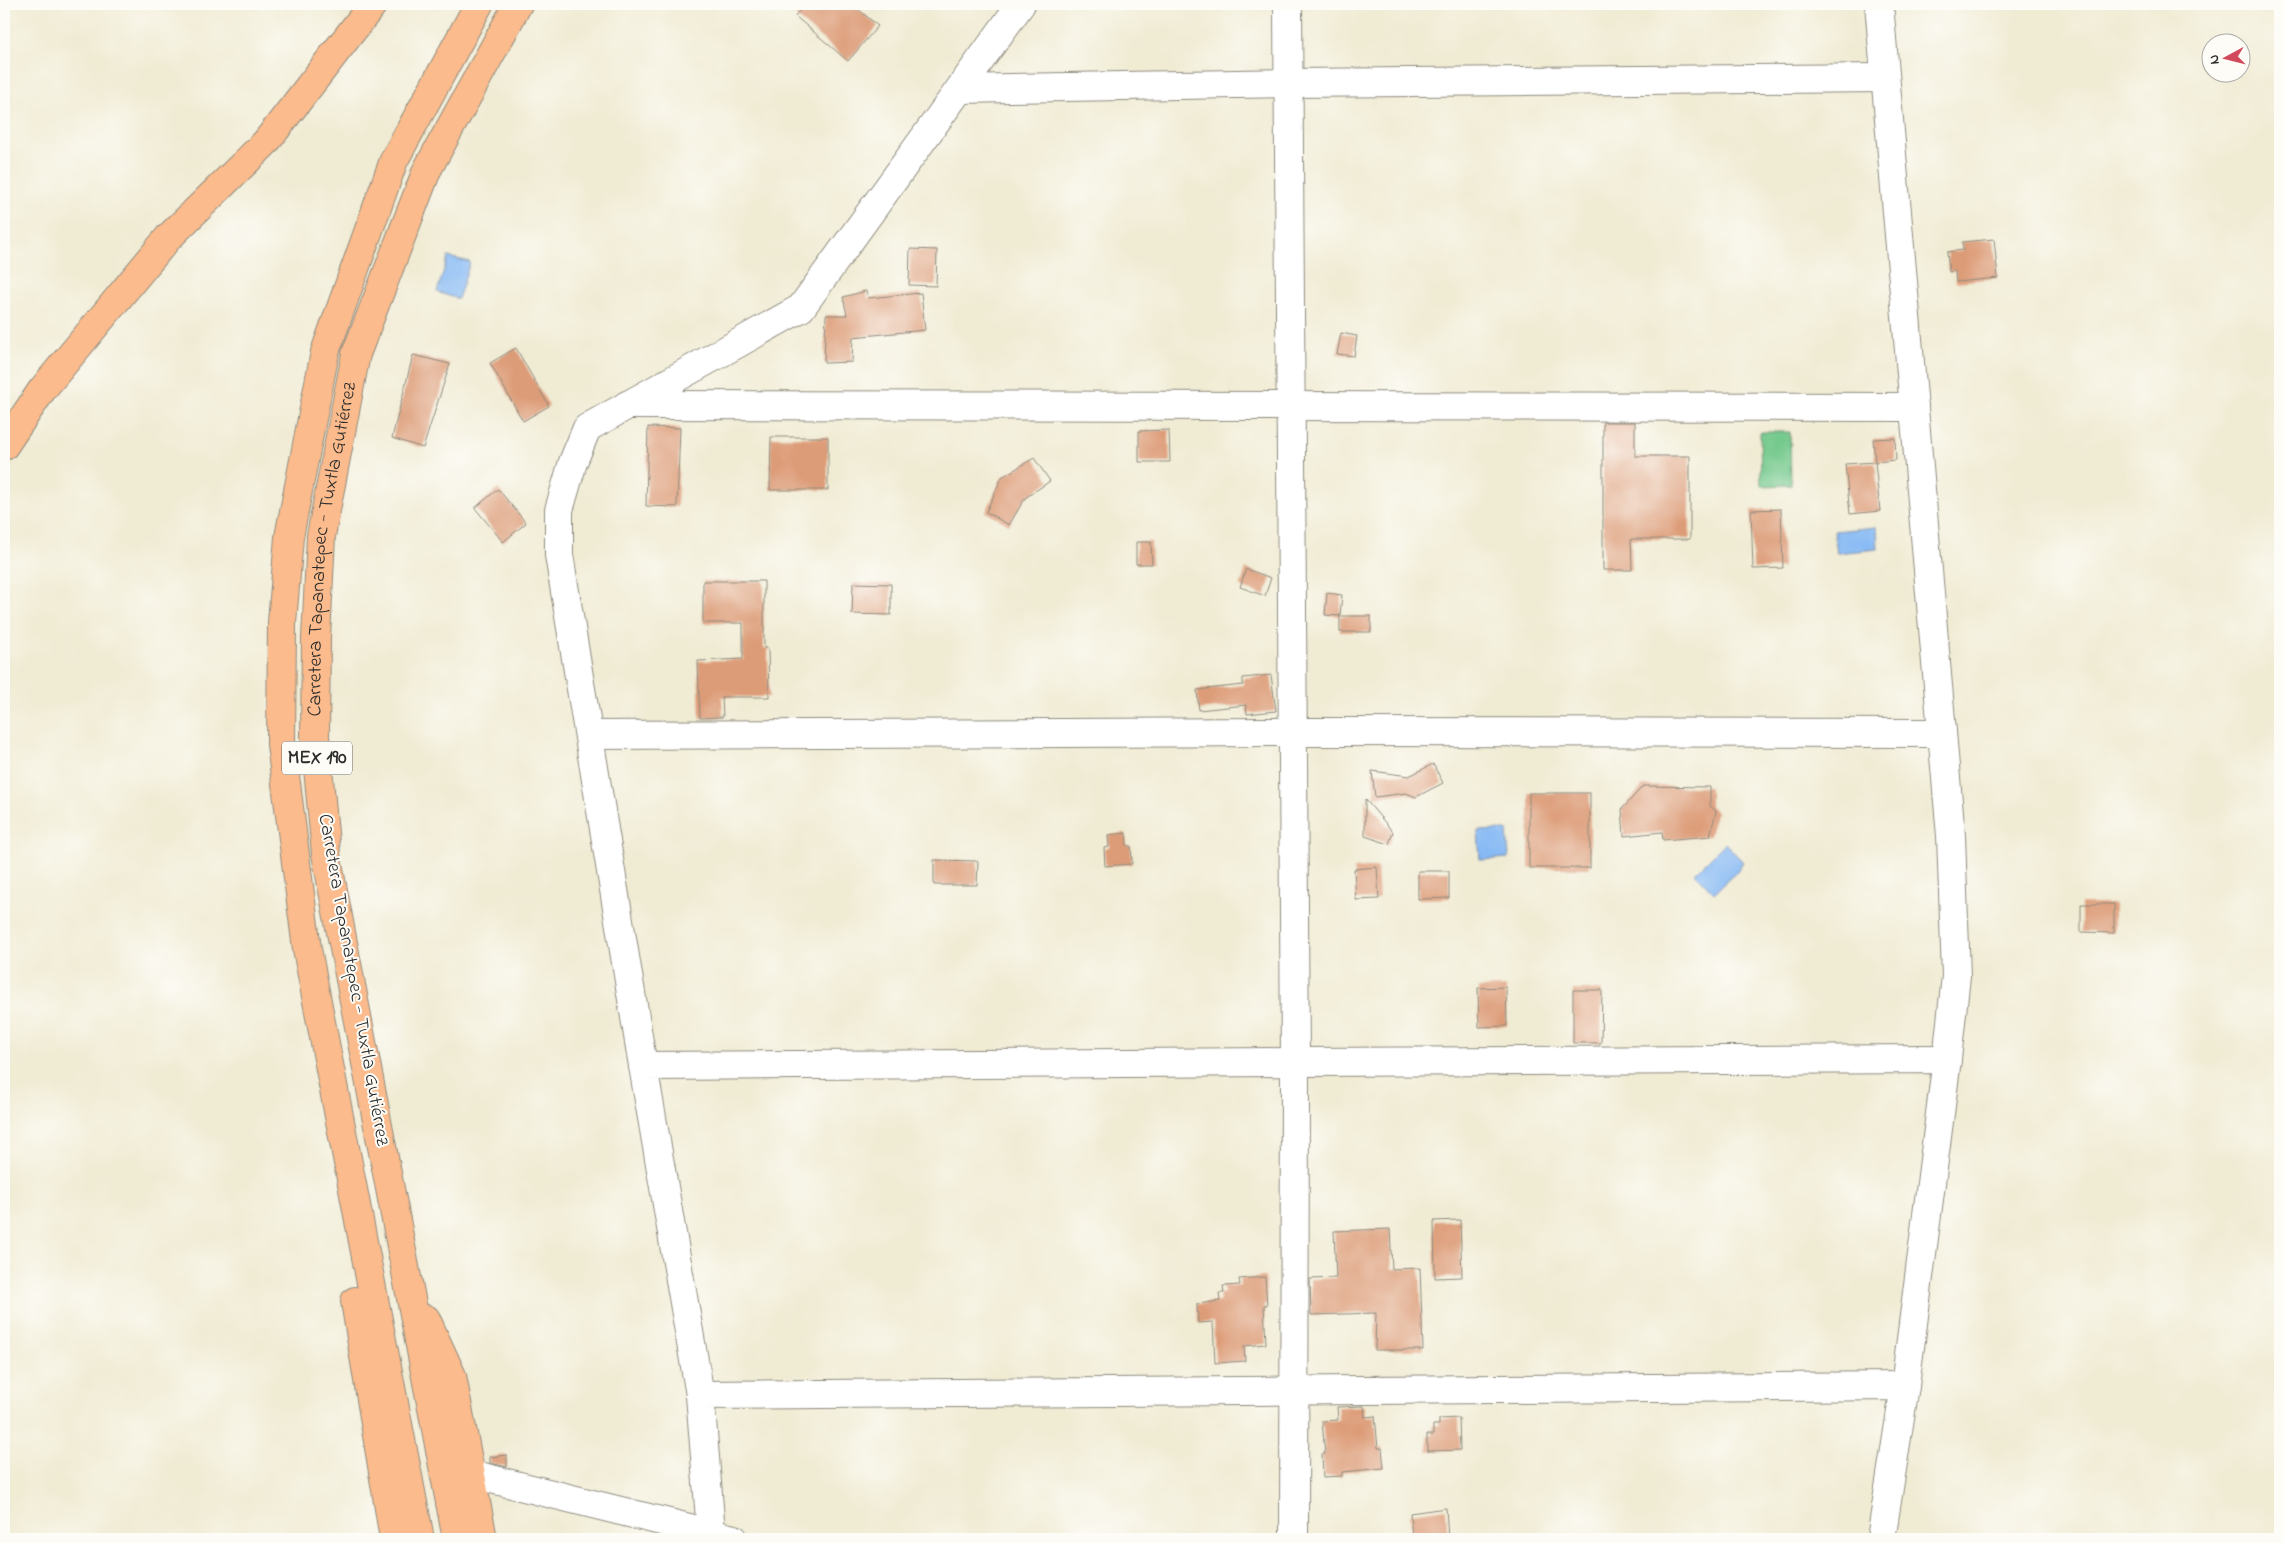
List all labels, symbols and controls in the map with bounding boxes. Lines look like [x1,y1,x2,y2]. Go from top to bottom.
north arrow [2202,32,2252,82]
text: N [2204,53,2226,65]
street label: Carretera Tapanatepec - Tuxtla Gutiérrez [301,379,365,717]
road number: MEX 190 [282,741,352,774]
street label: Carretera Tapanatepec - Tuxtla Gutiérrez [309,812,397,1149]

